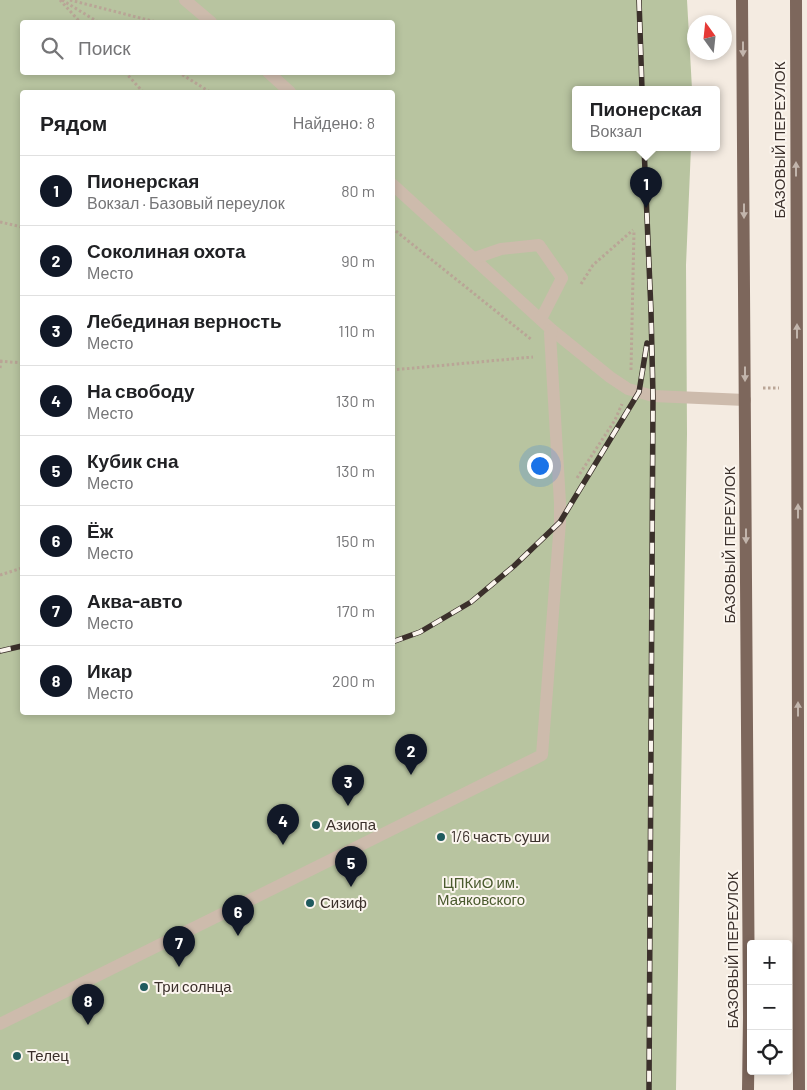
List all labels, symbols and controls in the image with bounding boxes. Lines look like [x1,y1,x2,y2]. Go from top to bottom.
north arrow [687,15,732,60]
search box [20,20,395,75]
icon: search [38,34,66,62]
text: Поиск [78,36,131,59]
one-way arrow [739,41,747,57]
street label: БАЗОВЫЙ ПЕРЕУЛОК [770,61,788,219]
popup [572,86,720,151]
text: Пионерская [590,97,702,120]
text: Рядом [40,110,107,135]
text: Найдено: 8 [293,113,375,132]
text: Вокзал [590,121,642,140]
one-way arrow [792,161,800,177]
pin: 1 [630,167,662,208]
text: Пионерская [87,169,199,192]
text: 1 [53,181,59,200]
text: 80 m [341,181,375,200]
text: Вокзал · Базовый переулок [87,193,285,212]
one-way arrow [740,203,748,219]
text: Соколиная охота [87,239,246,262]
text: 2 [52,251,60,270]
text: 90 m [341,251,375,270]
text: Место [87,263,133,282]
text: Лебединая верность [87,309,282,332]
text: 3 [52,321,60,340]
text: 110 m [338,321,375,340]
one-way arrow [793,323,801,339]
text: Место [87,333,133,352]
one-way arrow [741,366,749,382]
text: На свободу [87,379,195,402]
text: 4 [51,391,61,410]
text: 130 m [336,391,375,410]
text: Место [87,403,133,422]
text: Кубик сна [87,449,179,472]
your location [527,453,553,479]
text: 5 [52,461,60,480]
text: 130 m [336,461,375,480]
street label: БАЗОВЫЙ ПЕРЕУЛОК [720,466,738,624]
text: Место [87,473,133,492]
one-way arrow [794,503,802,519]
text: Ёж [87,519,113,542]
one-way arrow [742,528,750,544]
text: 6 [52,531,60,550]
text: 150 m [336,531,375,550]
text: Место [87,543,133,562]
text: Аква-авто [87,589,183,612]
text: 7 [52,601,60,620]
text: 170 m [336,601,375,620]
text: Место [87,613,133,632]
text: Икар [87,659,132,682]
text: 8 [52,671,60,690]
text: 200 m [332,671,375,690]
text: Место [87,683,133,702]
one-way arrow [794,701,802,717]
pin: 2 [395,734,427,775]
pin: 3 [332,765,364,806]
pin: 4 [267,804,299,845]
place label: Азиопа [326,815,377,833]
marker: Азиопа [310,819,322,831]
place label: 1/6 часть суши [451,827,550,845]
marker: 1/6 часть суши [435,831,447,843]
pin: 5 [335,846,367,887]
street label: БАЗОВЫЙ ПЕРЕУЛОК [723,871,741,1029]
park label: ЦПКиО им. Маяковского [437,873,525,908]
place label: Сизиф [320,893,367,911]
pin: 6 [222,895,254,936]
marker: Сизиф [304,897,316,909]
pin: 7 [163,926,195,967]
map controls [747,940,792,1075]
button: + [747,940,792,985]
place label: Три солнца [154,977,232,995]
marker: Три солнца [138,981,150,993]
pin: 8 [72,984,104,1025]
button: − [747,985,792,1030]
button: locate [747,1030,792,1075]
place label: Телец [27,1046,69,1064]
marker: Телец [11,1050,23,1062]

